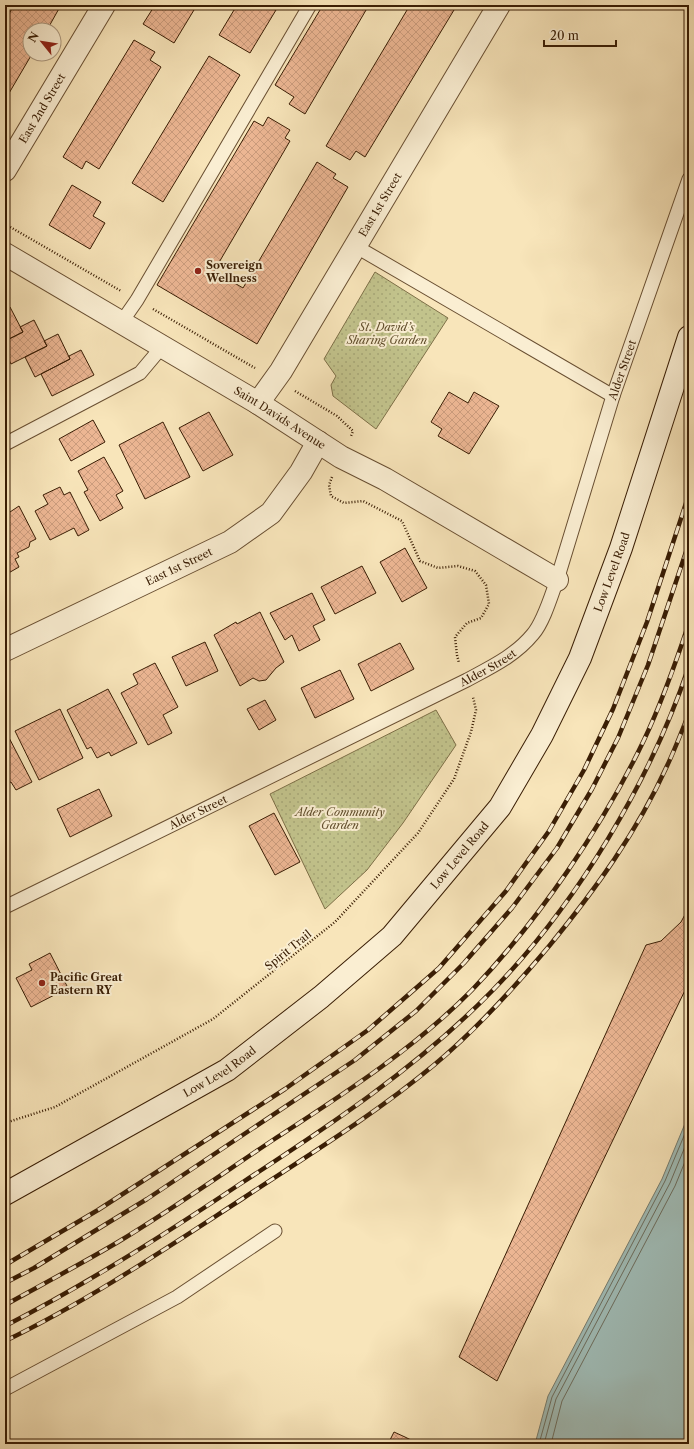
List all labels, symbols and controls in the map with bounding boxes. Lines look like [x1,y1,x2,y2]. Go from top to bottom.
north arrow [22,22,62,62]
scale bar [544,22,616,48]
text: 20 m [550,28,579,43]
text: N [25,29,42,45]
street label: East 2nd Street [16,71,68,146]
street label: East 1st Street [356,170,405,239]
place label: Sovereign Wellness [205,258,263,285]
marker: Sovereign Wellness [193,266,203,276]
park label: St. David’s Sharing Garden [346,320,427,347]
street label: Alder Street [605,338,639,403]
street label: Saint Davids Avenue [231,383,329,452]
street label: Low Level Road [591,530,633,614]
street label: East 1st Street [143,544,215,588]
street label: Alder Street [457,646,519,690]
street label: Alder Street [166,792,229,833]
park label: Alder Community Garden [293,805,385,832]
street label: Low Level Road [427,819,492,892]
street label: Spirit Trail [262,927,315,973]
place label: Pacific Great Eastern RY [50,970,123,997]
marker: Pacific Great Eastern RY [37,978,47,988]
street label: Low Level Road [181,1043,259,1100]

